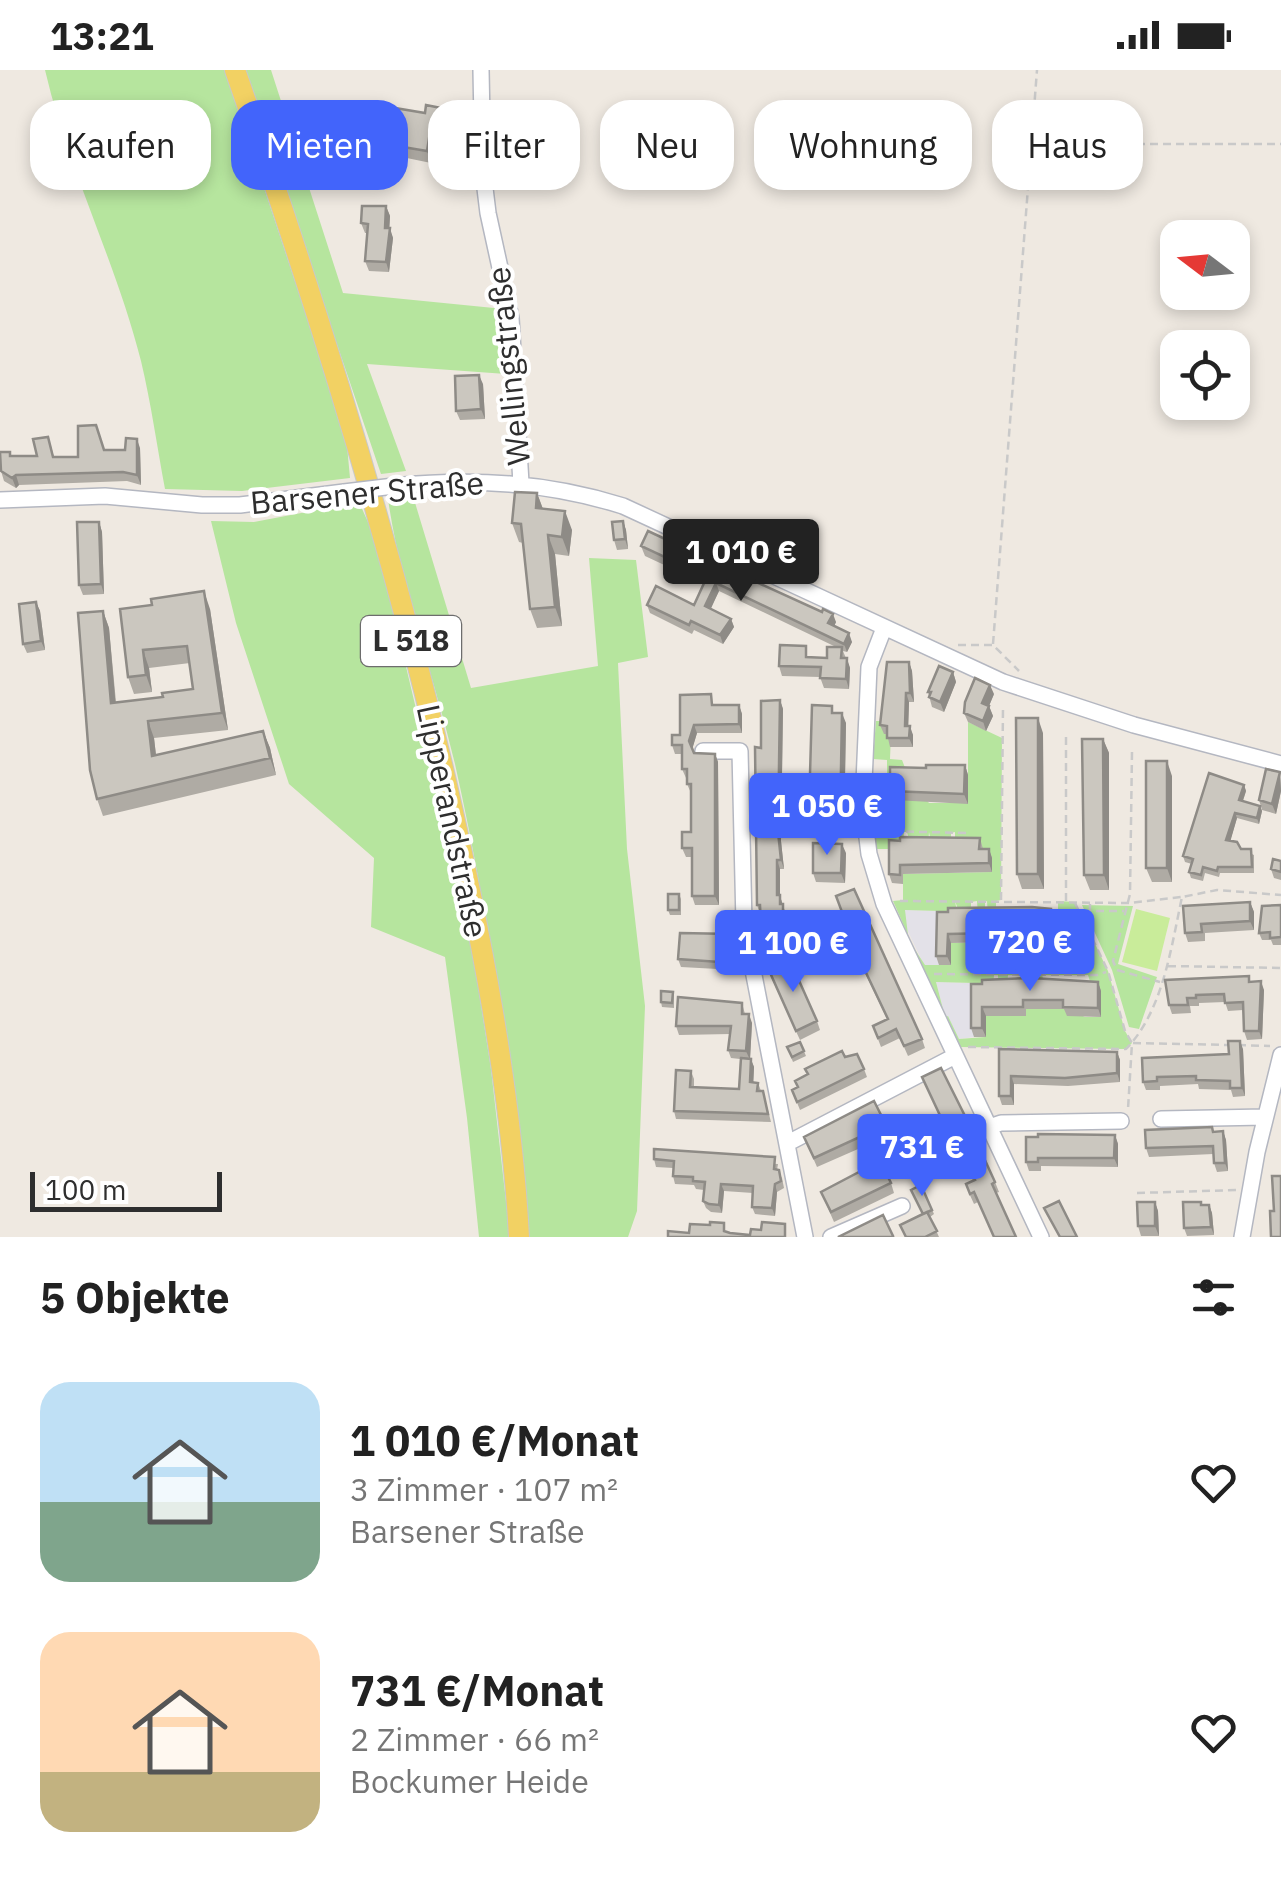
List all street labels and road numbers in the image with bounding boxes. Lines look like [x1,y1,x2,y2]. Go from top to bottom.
street label: Wellingstraße [477,265,539,467]
street label: Barsener Straße [248,461,486,523]
road number: L 518 [361,616,461,666]
street label: Lipperandstraße [408,700,498,941]

